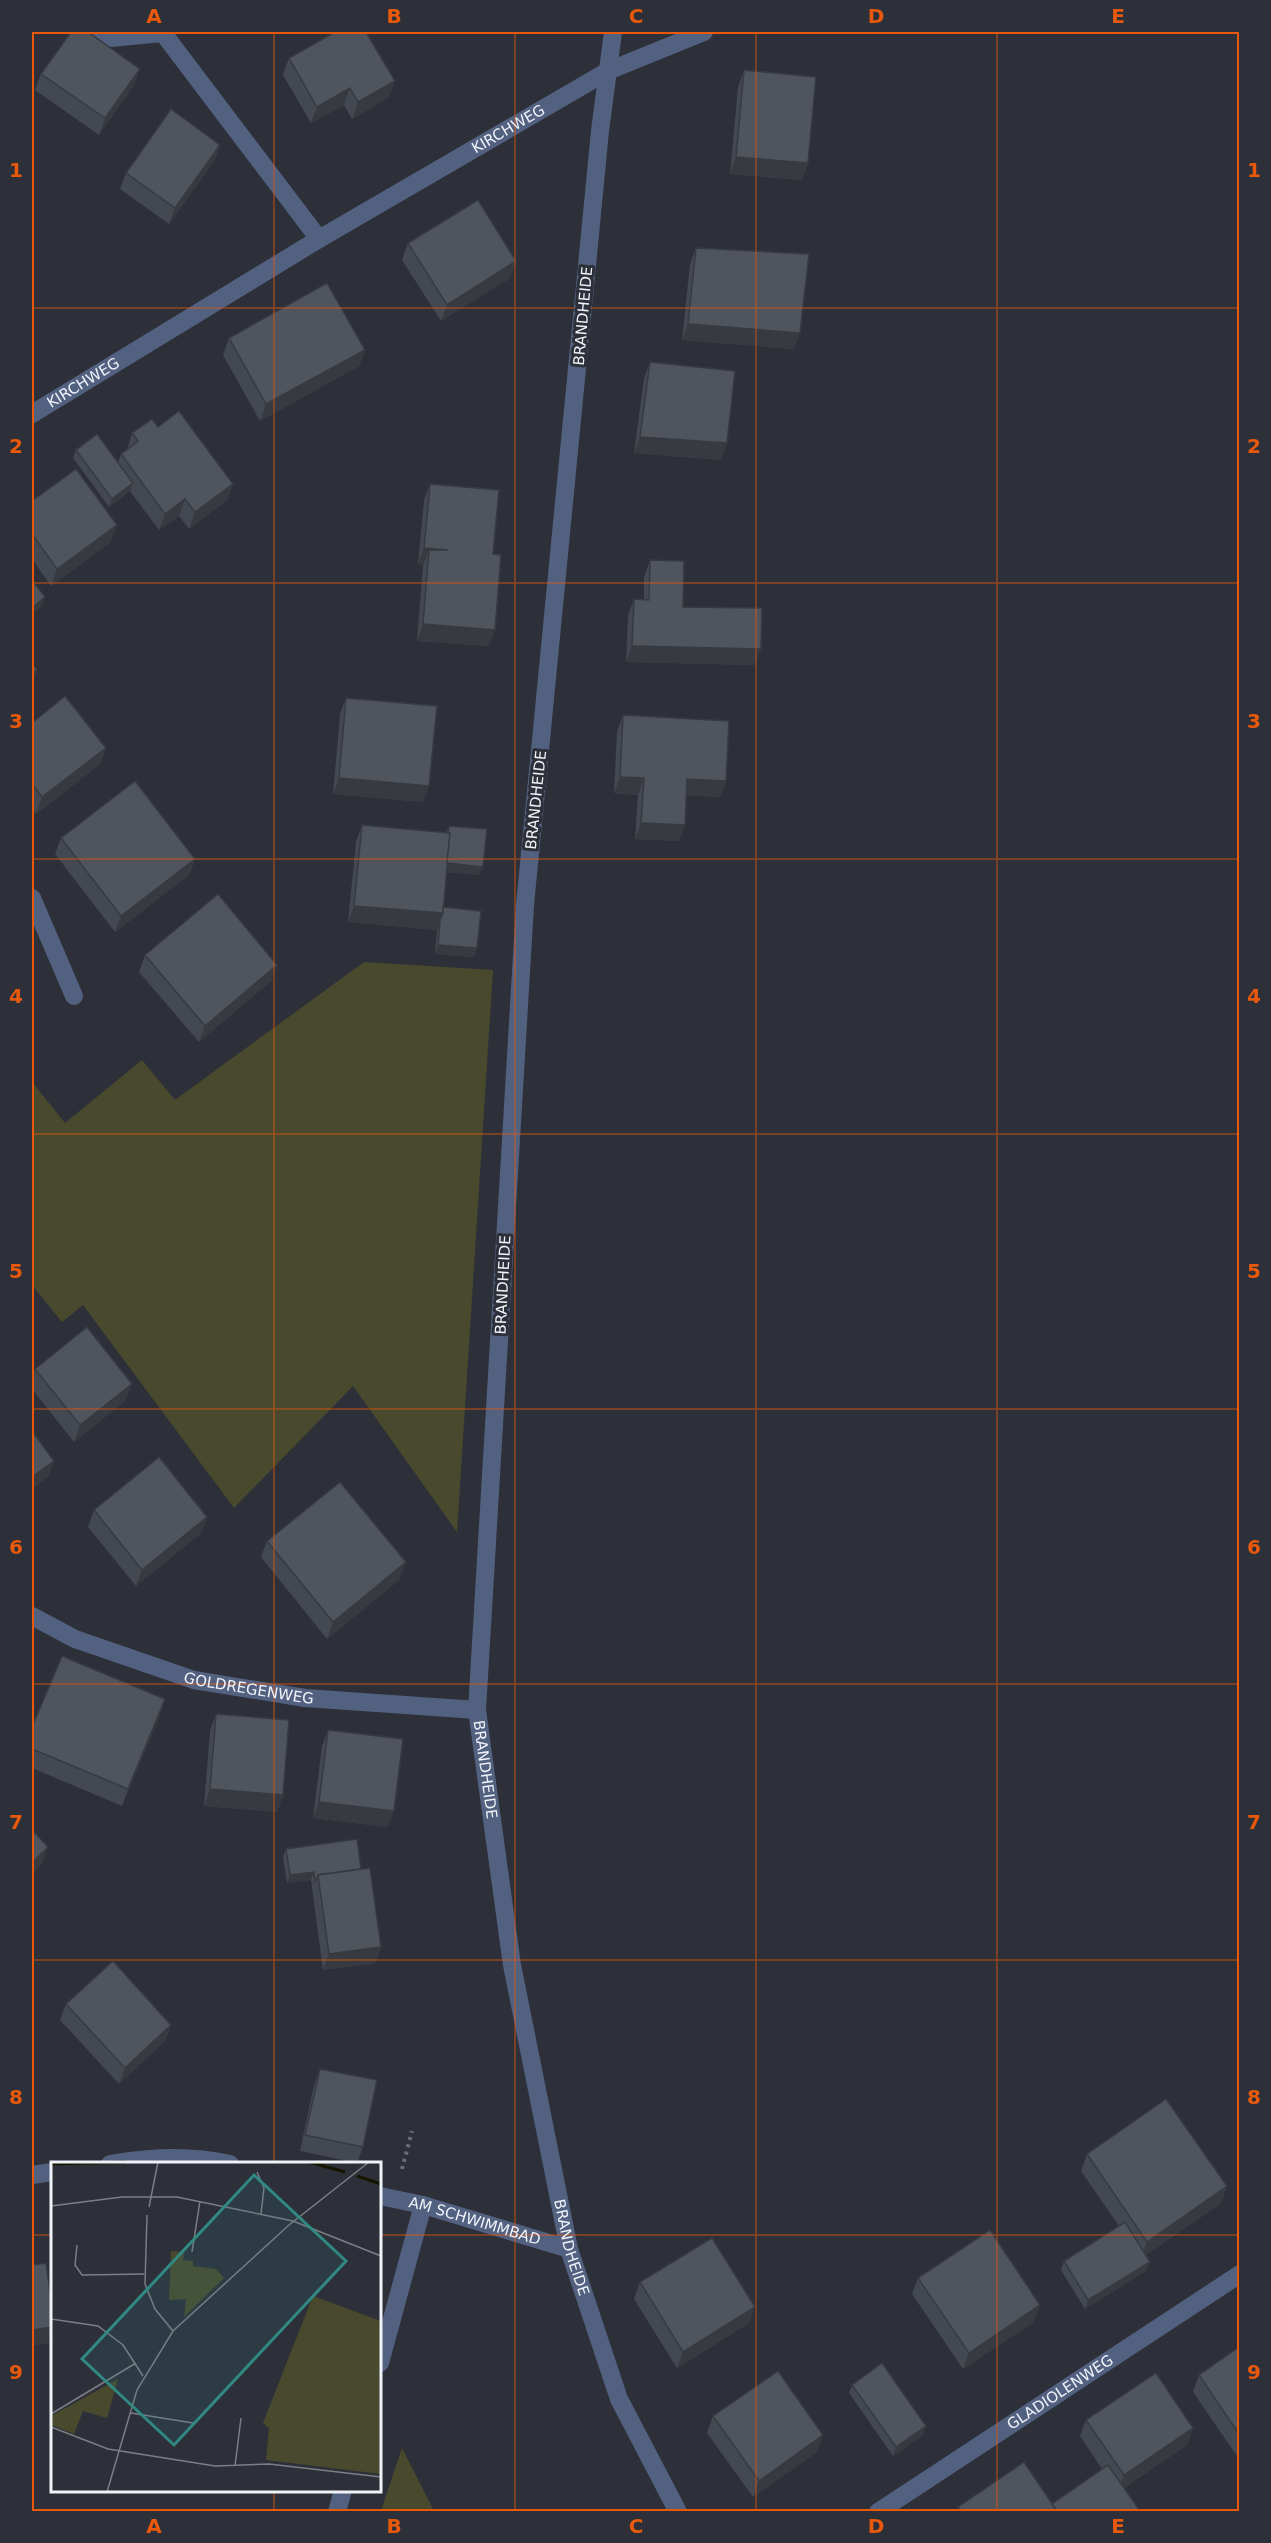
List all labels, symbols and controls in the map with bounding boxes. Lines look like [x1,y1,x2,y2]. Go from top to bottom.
text: A [146,4,162,28]
text: B [386,4,402,28]
text: C [629,4,643,28]
text: D [868,4,884,28]
text: E [1111,4,1125,28]
street label: KIRCHWEG [468,101,548,157]
text: 1 [9,158,23,182]
text: 1 [1247,158,1261,182]
street label: BRANDHEIDE [570,266,596,366]
street label: KIRCHWEG [44,354,123,412]
text: 2 [9,434,23,458]
text: 2 [1247,434,1261,458]
text: 3 [9,709,23,733]
text: 3 [1247,709,1261,733]
street label: BRANDHEIDE [522,750,550,850]
text: 4 [9,984,23,1008]
text: 4 [1247,984,1261,1008]
street label: BRANDHEIDE [491,1235,515,1335]
text: 5 [9,1259,23,1283]
text: 5 [1247,1259,1261,1283]
text: 6 [9,1535,23,1559]
text: 6 [1247,1535,1261,1559]
street label: GOLDREGENWEG [181,1668,314,1708]
street label: BRANDHEIDE [469,1719,501,1820]
text: 7 [9,1810,23,1834]
text: 7 [1247,1810,1261,1834]
text: 8 [9,2085,23,2109]
text: 8 [1247,2085,1261,2109]
inset map [51,2162,381,2492]
street label: AM SCHWIMMBAD [407,2193,543,2249]
street label: BRANDHEIDE [550,2198,593,2298]
street label: GLADIOLENWEG [1004,2351,1117,2434]
text: 9 [9,2360,23,2384]
text: 9 [1247,2360,1261,2384]
text: A [146,2514,162,2538]
text: B [386,2514,402,2538]
text: C [629,2514,643,2538]
text: D [868,2514,884,2538]
text: E [1111,2514,1125,2538]

